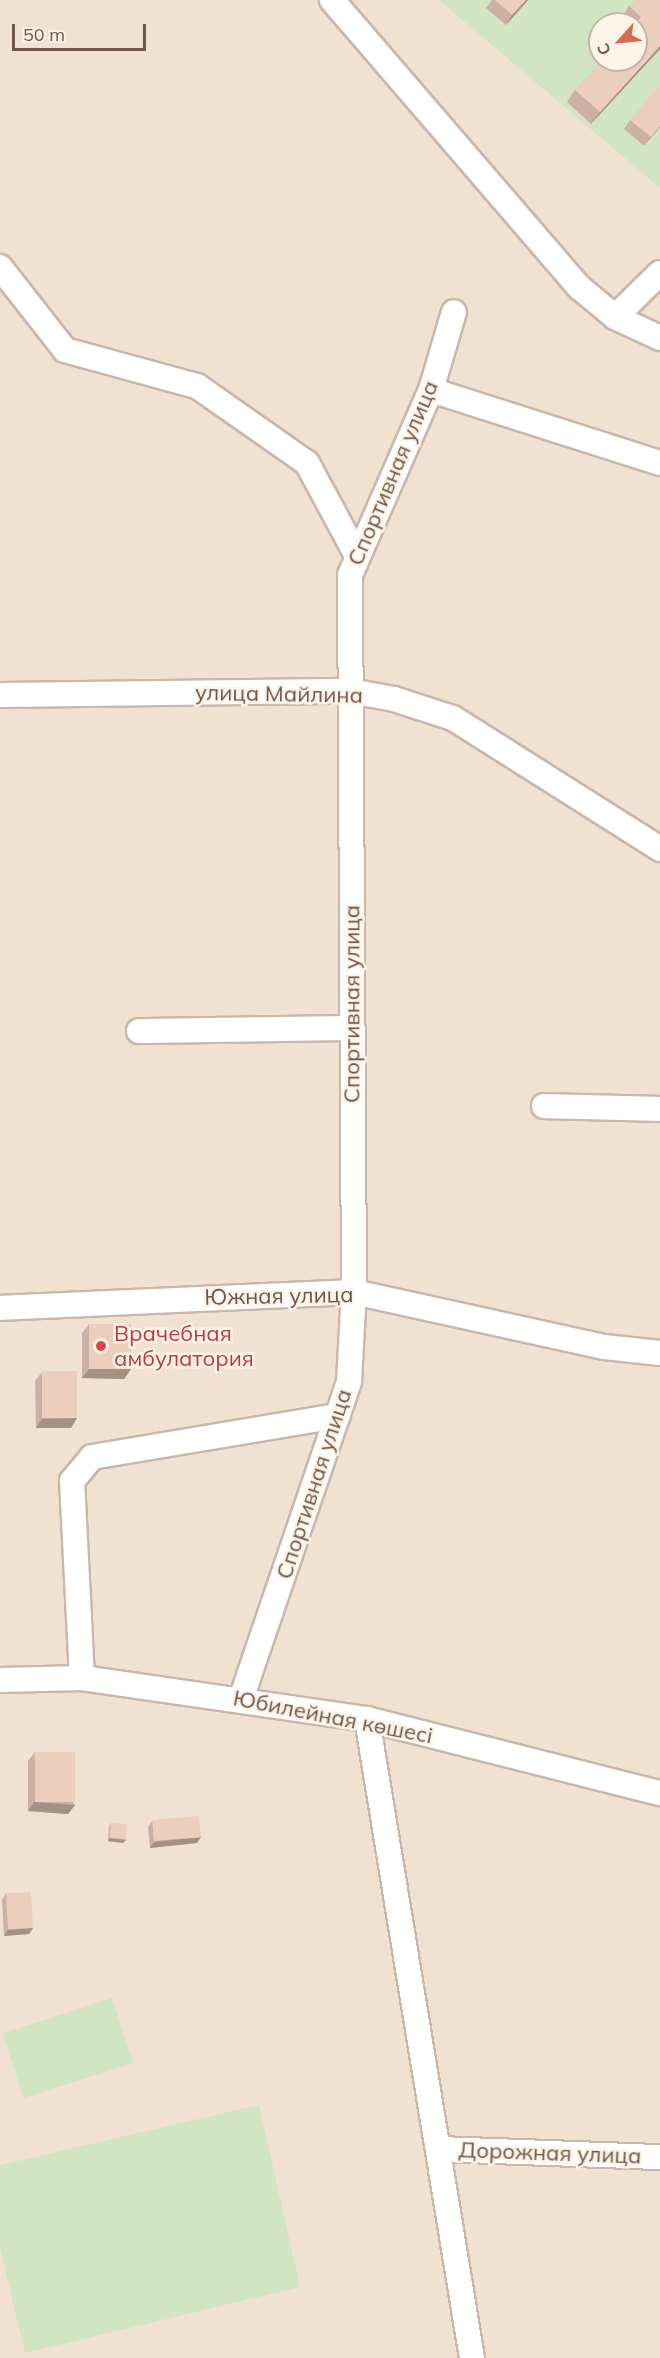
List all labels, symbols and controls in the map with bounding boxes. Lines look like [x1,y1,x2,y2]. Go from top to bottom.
scale bar [15,12,148,50]
north arrow [588,12,648,72]
text: 50 m [23,23,65,46]
text: С [592,40,615,59]
street label: Спортивная улица [342,377,444,569]
street label: улица Майлина [195,679,363,709]
street label: Спортивная улица [339,905,365,1103]
street label: Южная улица [204,1282,354,1310]
place label: Врачебная амбулатория [114,1320,254,1372]
marker: Врачебная амбулатория [92,1337,110,1355]
street label: Спортивная улица [271,1386,357,1582]
street label: Юбилейная көшесі [231,1685,435,1749]
street label: Дорожная улица [458,2137,642,2169]

